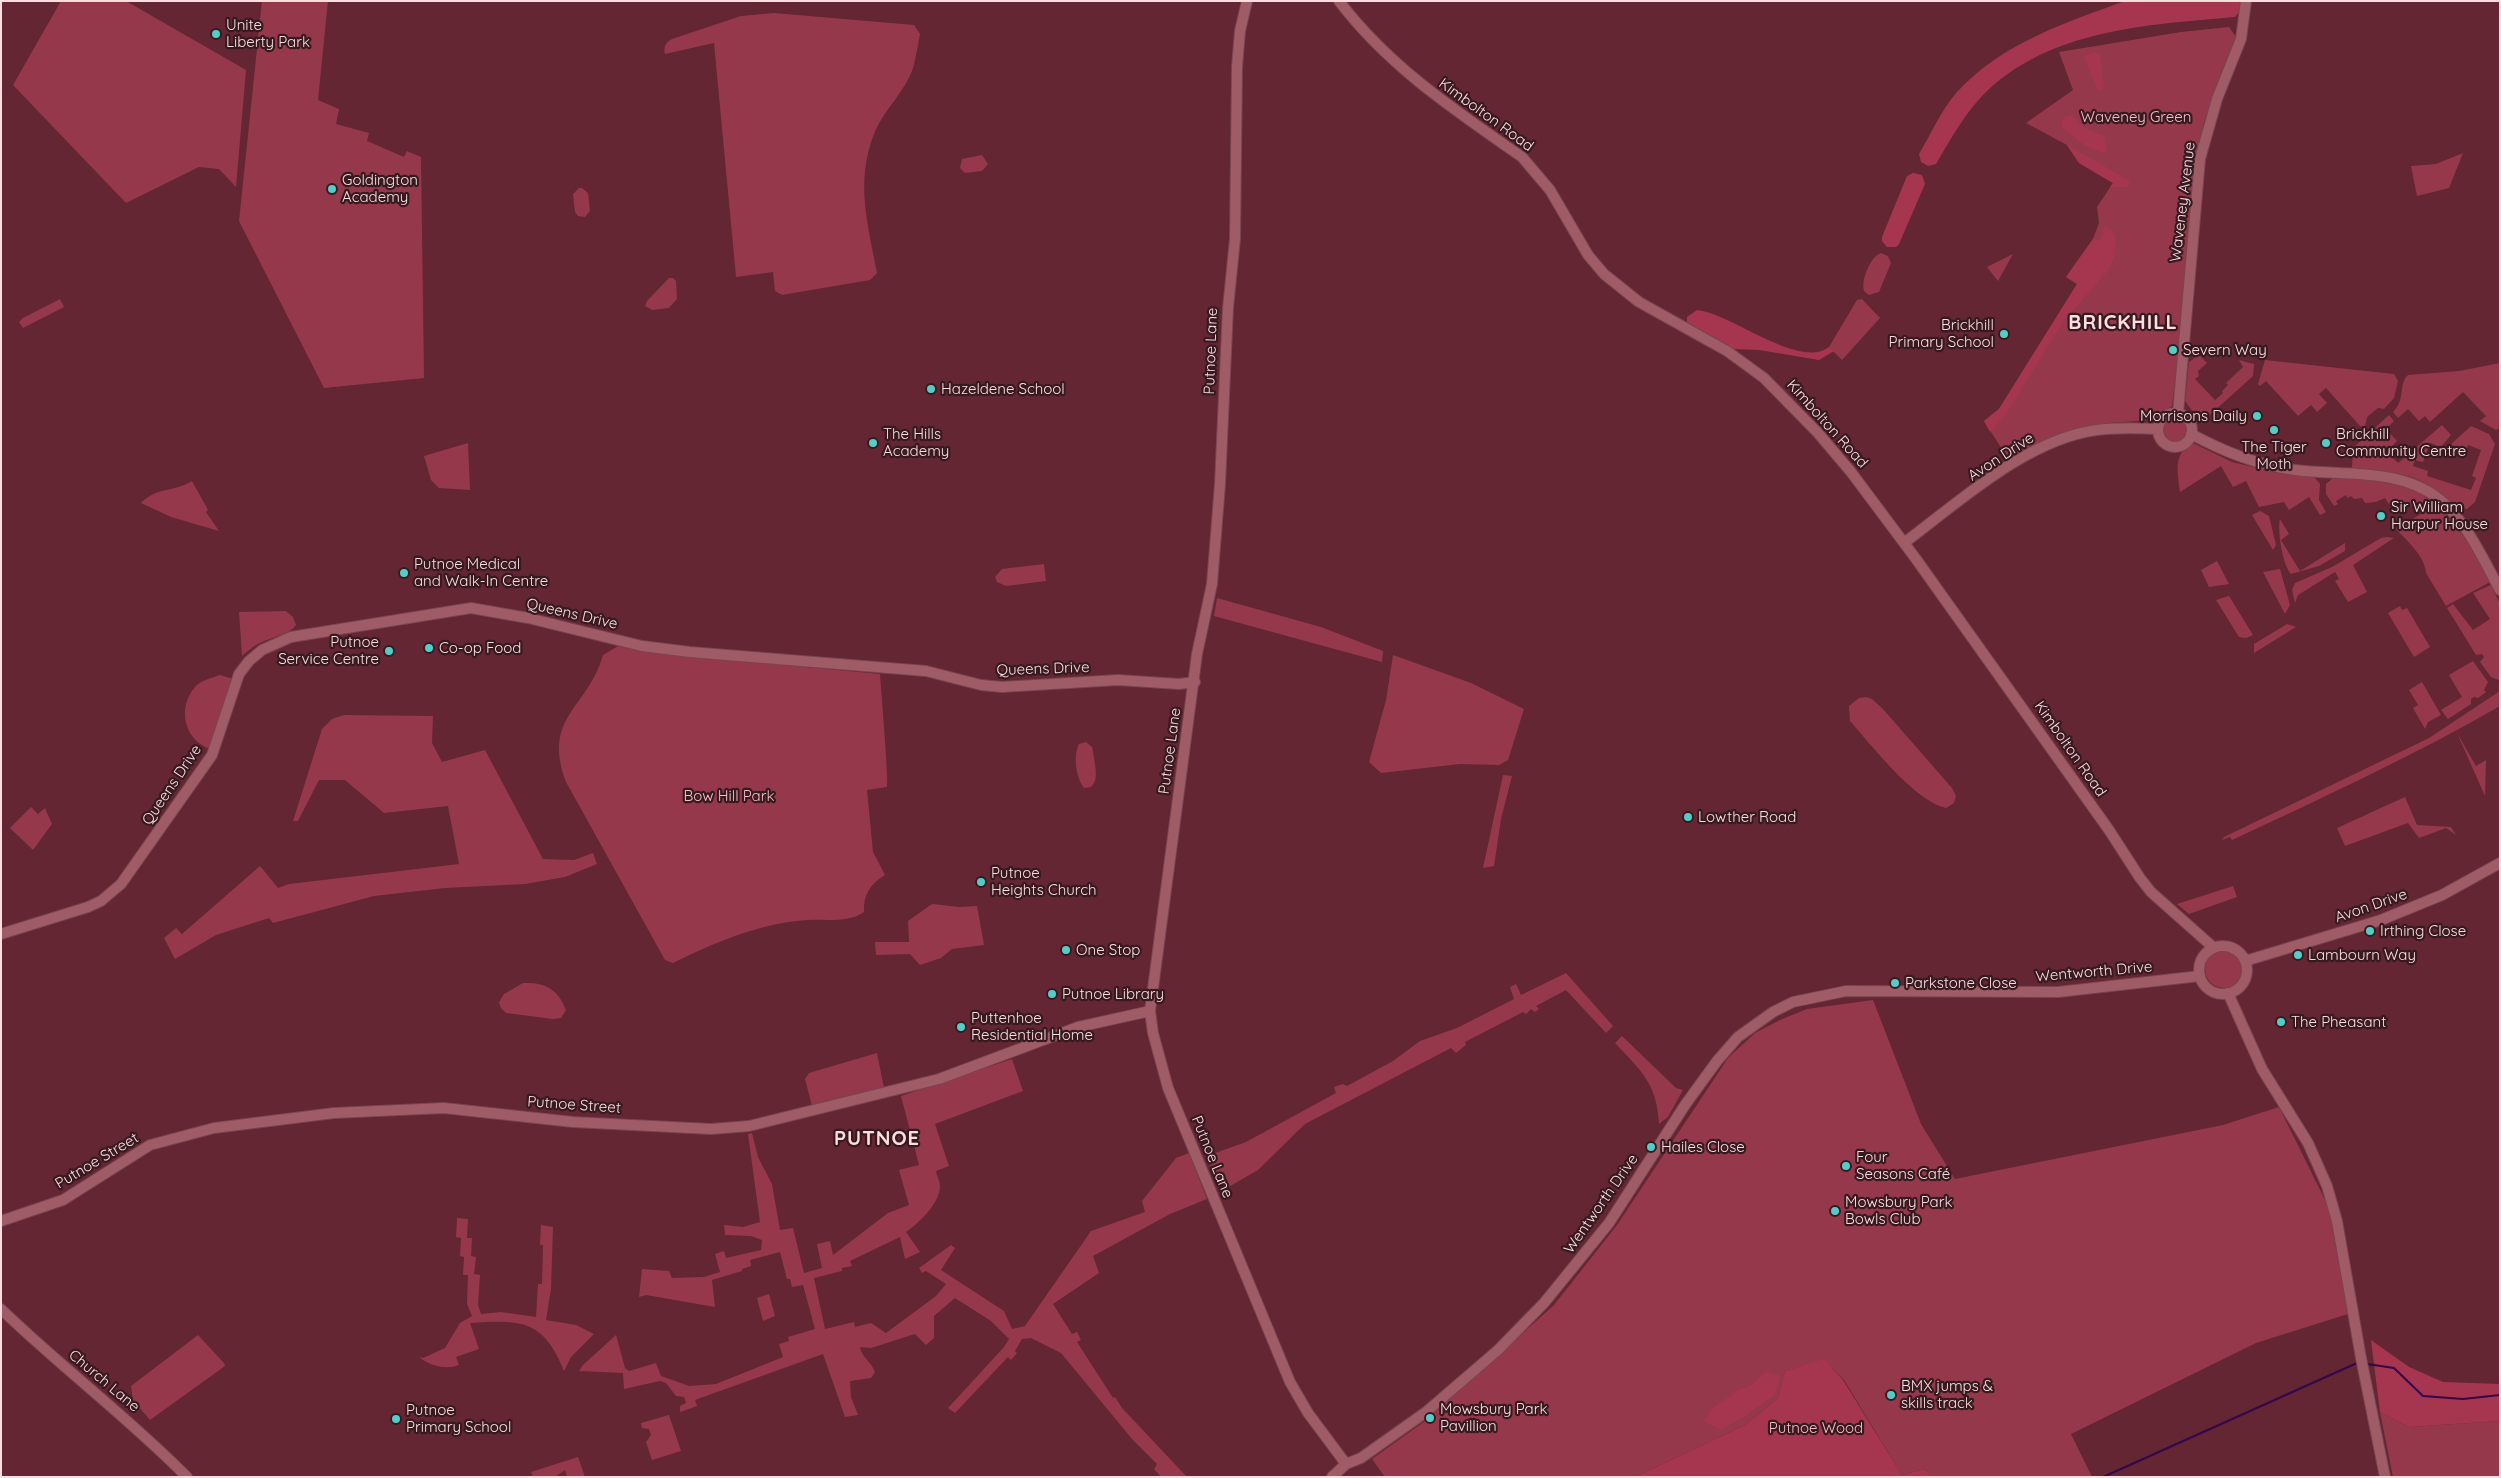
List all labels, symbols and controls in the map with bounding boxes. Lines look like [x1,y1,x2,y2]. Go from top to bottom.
place label: Unite Liberty Park [226,16,310,51]
marker: Unite Liberty Park [210,28,222,40]
street label: Kimbolton Road [1435,75,1537,155]
park label: Waveney Green [2081,108,2191,126]
street label: Waveney Avenue [2167,141,2199,263]
place label: Goldington Academy [342,171,418,206]
marker: Goldington Academy [326,183,338,195]
street label: Putnoe Lane [1200,307,1222,395]
district label: BRICKHILL [2067,311,2179,335]
place label: Brickhill Primary School [1889,316,1994,351]
marker: Brickhill Primary School [1998,328,2010,340]
place label: Severn Way [2183,341,2267,359]
marker: Severn Way [2167,344,2179,356]
street label: Kimbolton Road [1783,376,1871,472]
place label: Hazeldene School [941,380,1065,398]
marker: Hazeldene School [925,383,937,395]
place label: Morrisons Daily [2140,407,2247,425]
marker: Morrisons Daily [2251,410,2263,422]
marker: The Tiger Moth [2268,424,2280,436]
place label: The Hills Academy [883,425,949,460]
place label: Brickhill Community Centre [2336,425,2466,460]
street label: Avon Drive [1965,429,2037,485]
marker: The Hills Academy [867,437,879,449]
marker: Brickhill Community Centre [2320,437,2332,449]
place label: The Tiger Moth [2241,438,2307,473]
place label: Sir William Harpur House [2391,498,2488,533]
marker: Sir William Harpur House [2375,510,2387,522]
place label: Putnoe Medical and Walk-In Centre [414,555,548,590]
marker: Putnoe Medical and Walk-In Centre [398,567,410,579]
street label: Queens Drive [525,595,619,633]
place label: Putnoe Service Centre [278,633,379,668]
place label: Co-op Food [439,639,521,657]
marker: Co-op Food [423,642,435,654]
marker: Putnoe Service Centre [383,645,395,657]
street label: Queens Drive [996,658,1090,680]
street label: Kimbolton Road [2030,698,2110,800]
street label: Putnoe Lane [1155,707,1185,795]
street label: Queens Drive [139,741,205,829]
park label: Bow Hill Park [684,787,774,805]
place label: Lowther Road [1698,808,1796,826]
marker: Lowther Road [1682,811,1694,823]
place label: Putnoe Heights Church [991,864,1096,899]
marker: Putnoe Heights Church [975,876,987,888]
street label: Avon Drive [2333,885,2409,927]
place label: Irthing Close [2380,922,2466,940]
marker: Irthing Close [2364,925,2376,937]
place label: One Stop [1076,941,1140,959]
marker: One Stop [1060,944,1072,956]
place label: Lambourn Way [2308,946,2416,964]
marker: Lambourn Way [2292,949,2304,961]
street label: Wentworth Drive [2035,958,2153,986]
place label: Parkstone Close [1905,974,2017,992]
marker: Parkstone Close [1889,977,1901,989]
place label: Putnoe Library [1062,985,1164,1003]
marker: Putnoe Library [1046,988,1058,1000]
place label: Puttenhoe Residential Home [971,1009,1093,1044]
place label: The Pheasant [2291,1013,2386,1031]
marker: The Pheasant [2275,1016,2287,1028]
marker: Puttenhoe Residential Home [955,1021,967,1033]
street label: Putnoe Street [527,1093,621,1117]
street label: Putnoe Lane [1187,1113,1237,1201]
district label: PUTNOE [833,1127,921,1151]
street label: Putnoe Street [52,1129,142,1193]
place label: Hailes Close [1661,1138,1745,1156]
marker: Hailes Close [1645,1141,1657,1153]
place label: Four Seasons Café [1856,1148,1950,1183]
street label: Wentworth Drive [1560,1151,1642,1257]
marker: Four Seasons Café [1840,1160,1852,1172]
place label: Mowsbury Park Bowls Club [1845,1193,1952,1228]
marker: Mowsbury Park Bowls Club [1829,1205,1841,1217]
street label: Church Lane [65,1346,143,1416]
place label: BMX jumps & skills track [1901,1377,1993,1412]
marker: BMX jumps & skills track [1885,1389,1897,1401]
place label: Mowsbury Park Pavillion [1440,1400,1547,1435]
place label: Putnoe Primary School [406,1401,511,1436]
marker: Mowsbury Park Pavillion [1424,1412,1436,1424]
marker: Putnoe Primary School [390,1413,402,1425]
park label: Putnoe Wood [1769,1419,1863,1437]

